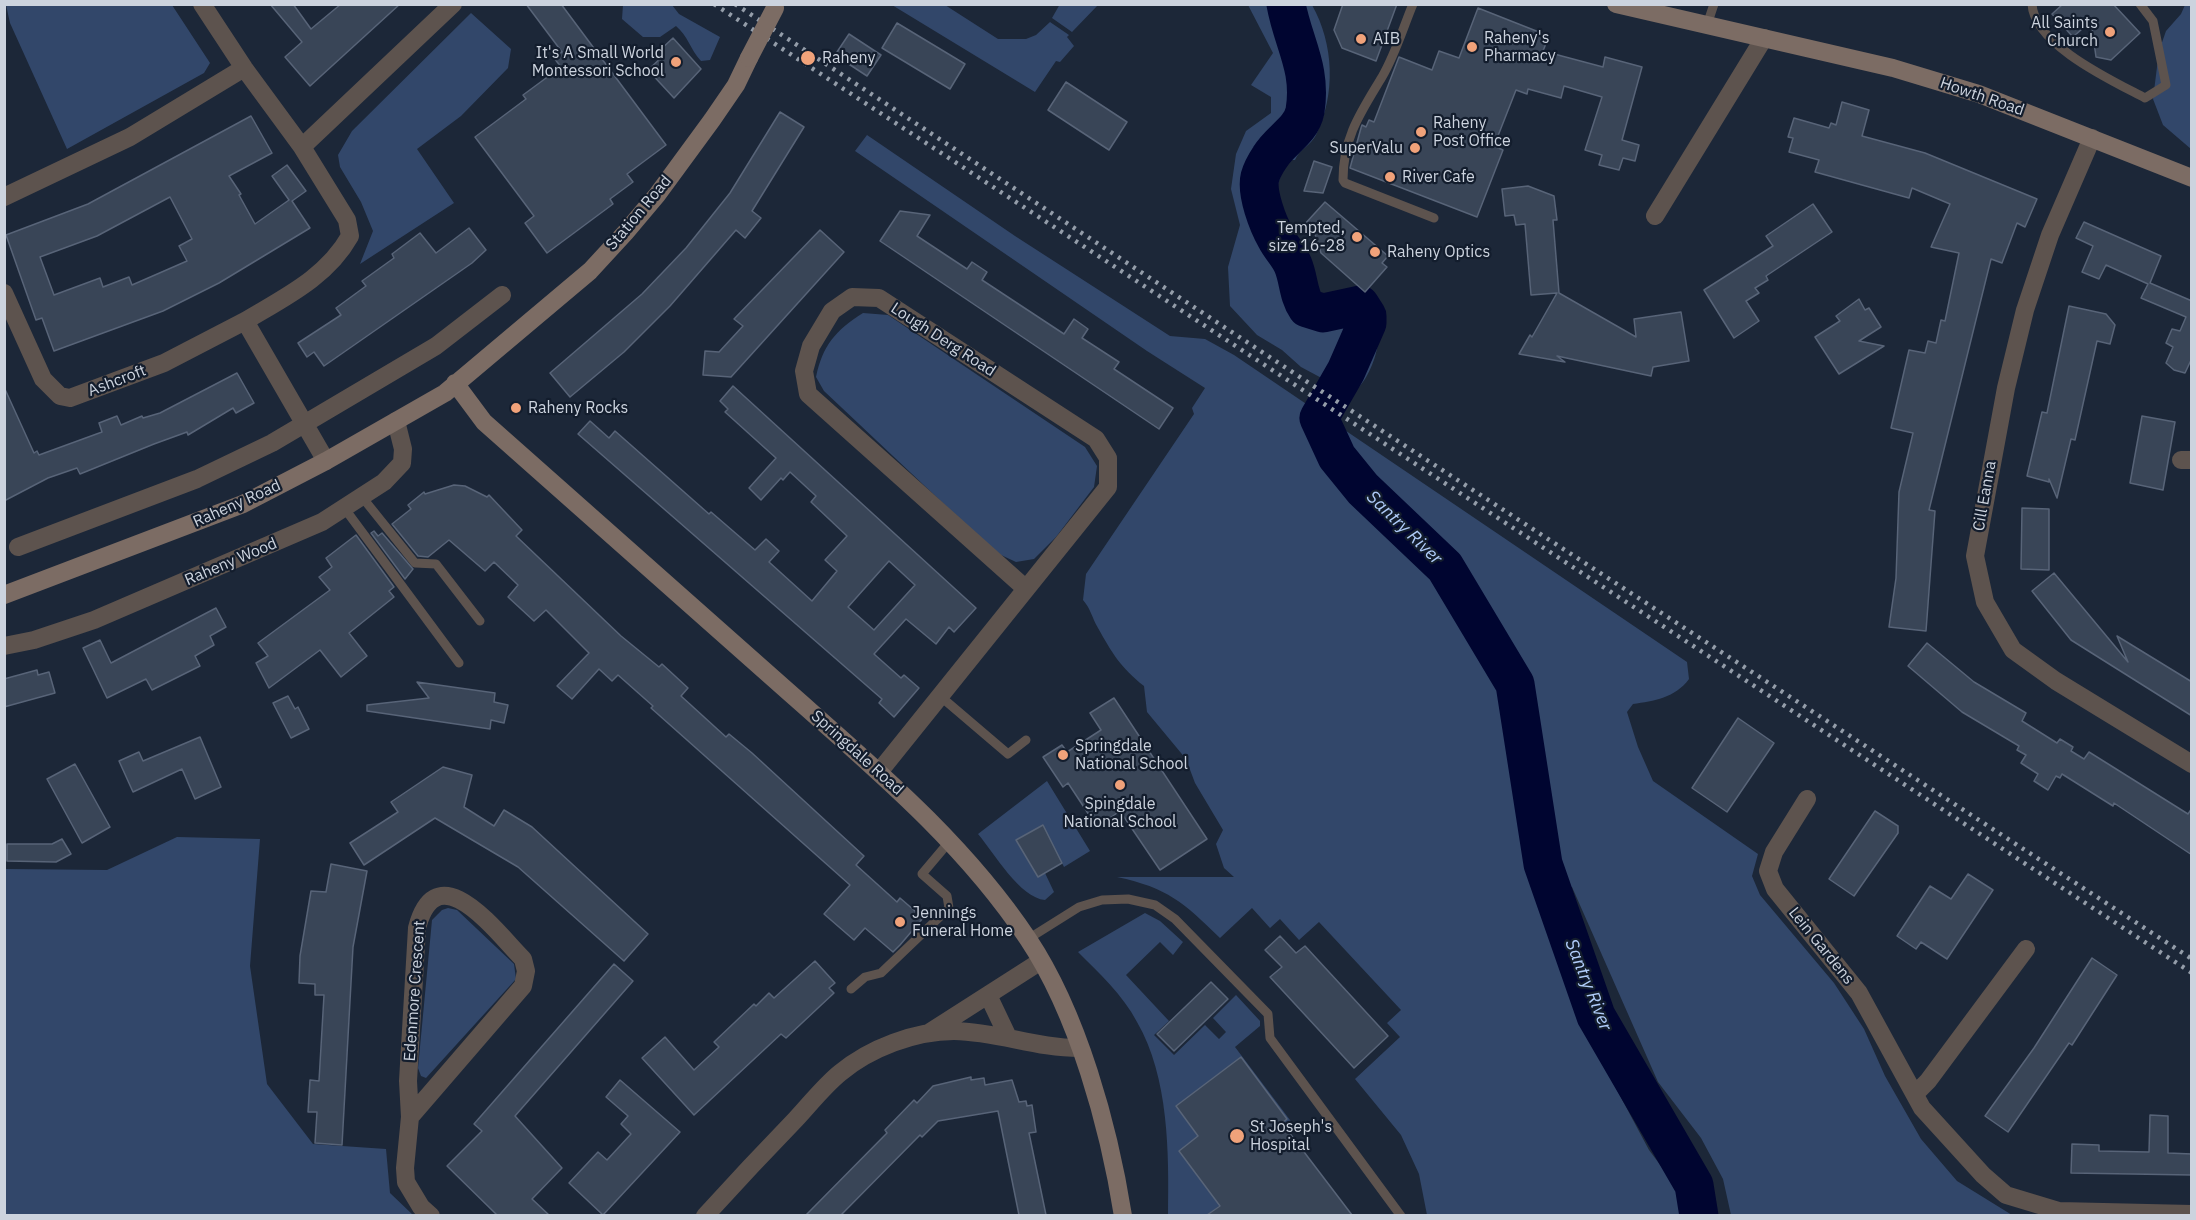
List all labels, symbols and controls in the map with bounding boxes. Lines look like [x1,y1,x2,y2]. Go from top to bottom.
place label: All Saints Church [2031,13,2098,51]
marker: All Saints Church [2103,25,2117,39]
place label: Raheny's Pharmacy [1484,28,1556,66]
place label: AIB [1373,29,1400,49]
marker: AIB [1354,32,1368,46]
marker: Raheny's Pharmacy [1465,40,1479,54]
place label: It's A Small World Montessori School [532,43,664,81]
place label: Raheny [822,48,875,68]
marker: Raheny [799,49,817,67]
marker: It's A Small World Montessori School [669,55,683,69]
street label: Howth Road [1937,74,2027,120]
place label: Raheny Post Office [1433,113,1511,151]
marker: Raheny Post Office [1414,125,1428,139]
place label: SuperValu [1329,138,1403,158]
marker: SuperValu [1408,141,1422,155]
place label: River Cafe [1402,167,1475,187]
marker: River Cafe [1383,170,1397,184]
street label: Station Road [602,172,676,254]
place label: Tempted, size 16-28 [1269,218,1345,256]
marker: Tempted, size 16-28 [1350,230,1364,244]
place label: Raheny Optics [1387,242,1490,262]
marker: Raheny Optics [1368,245,1382,259]
street label: Lough Derg Road [887,299,999,381]
street label: Ashcroft [85,361,149,401]
place label: Raheny Rocks [528,398,628,418]
marker: Raheny Rocks [509,401,523,415]
street label: Cill Eanna [1969,459,2001,533]
street label: Raheny Road [190,476,284,532]
water label: Santry River [1362,487,1446,569]
street label: Raheny Wood [182,534,280,590]
street label: Springdale Road [807,707,907,799]
place label: Springdale National School [1075,736,1188,774]
marker: Springdale National School [1056,748,1070,762]
marker: Spingdale National School [1113,778,1127,792]
place label: Spingdale National School [1064,794,1176,832]
place label: Jennings Funeral Home [912,903,1013,941]
street label: Lein Gardens [1784,903,1858,989]
marker: Jennings Funeral Home [893,915,907,929]
street label: Edenmore Crescent [400,920,430,1062]
water label: Santry River [1560,936,1616,1034]
place label: St Joseph's Hospital [1250,1117,1332,1155]
marker: St Joseph's Hospital [1228,1127,1246,1145]

